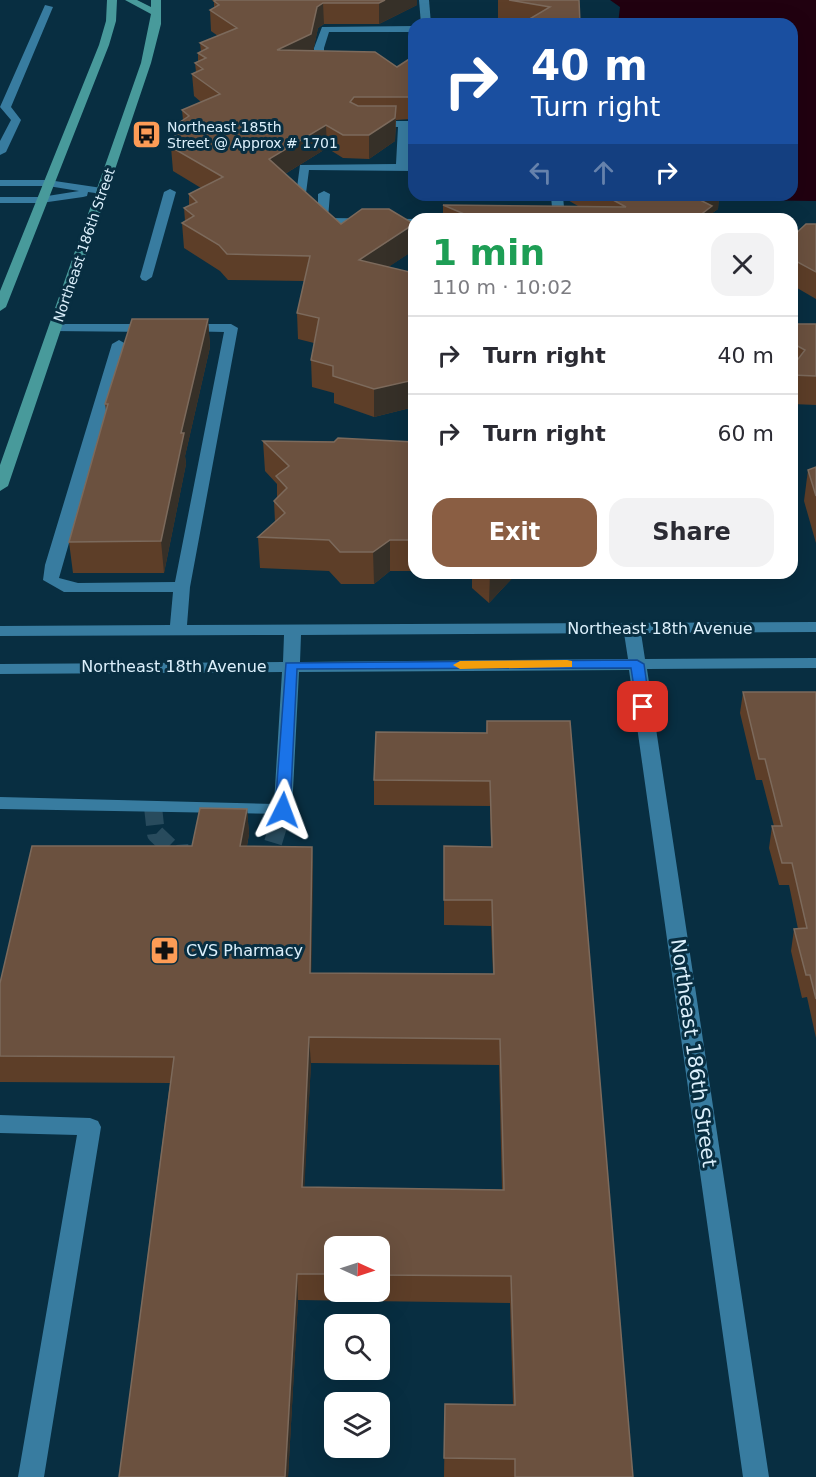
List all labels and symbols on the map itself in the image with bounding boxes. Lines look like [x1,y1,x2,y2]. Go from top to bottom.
bus stop icon: Northeast 185th Street @ Approx # 1701 [130,119,162,151]
place label: Northeast 185th Street @ Approx # 1701 [167,119,338,151]
street label: Northeast 186th Street [50,165,118,324]
street label: Northeast 18th Avenue [567,619,753,638]
street label: Northeast 18th Avenue [81,657,267,676]
pin [617,681,668,732]
position arrow [251,778,315,842]
pharmacy icon: CVS Pharmacy [149,934,181,966]
street label: Northeast 186th Street [666,937,722,1169]
place label: CVS Pharmacy [186,941,303,960]
north arrow [324,1236,390,1302]

